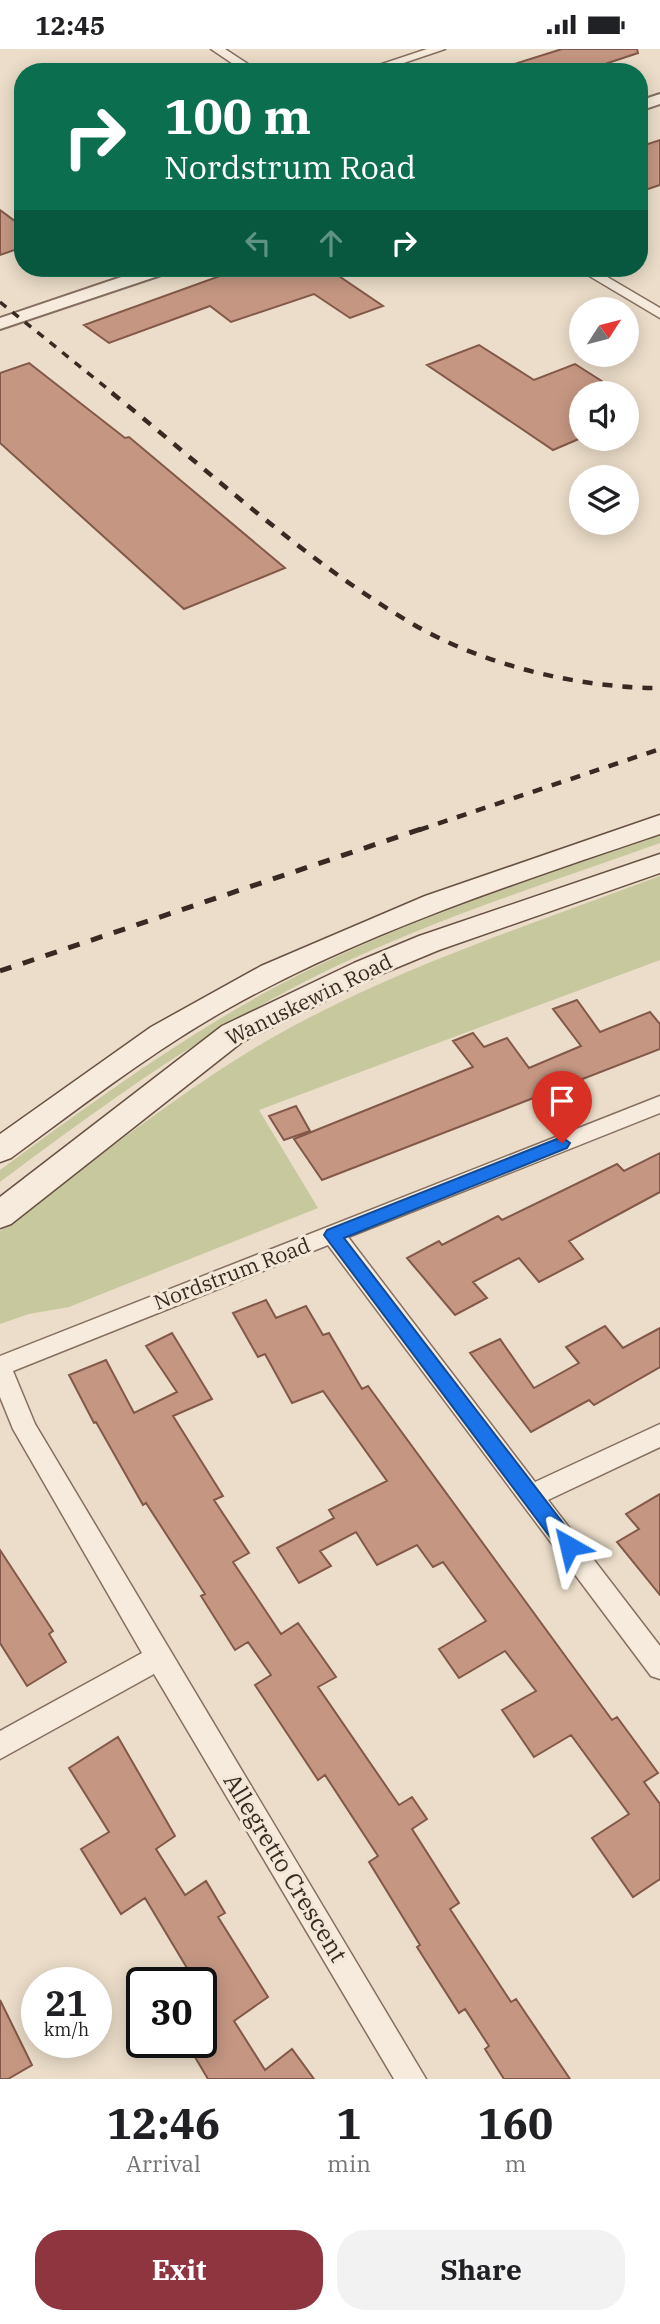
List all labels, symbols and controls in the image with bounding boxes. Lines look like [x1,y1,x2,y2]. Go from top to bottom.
text: 12:45 [35,8,105,42]
text: 100 m [164,84,311,147]
icon: right [49,91,140,182]
text: Nordstrum Road [164,146,416,188]
icon: left [239,224,277,262]
icon: ahead [312,224,350,262]
icon: right [385,224,423,262]
north arrow [569,297,639,367]
map controls [569,297,639,535]
button: sound [569,381,639,451]
button: layers [569,465,639,535]
street label: Wanuskewin Road [221,947,397,1052]
pin [532,1071,592,1143]
icon: arrive [543,1082,581,1120]
street label: Nordstrum Road [149,1230,314,1316]
position arrow [532,1509,606,1583]
street label: Allegretto Crescent [217,1767,355,1968]
speed limit sign: 30 [126,1967,217,2058]
text: 21 [45,1980,88,2026]
text: km/h [44,2018,89,2041]
text: 12:46 [107,2096,220,2151]
text: 1 [336,2096,362,2151]
text: 160 [478,2096,553,2151]
text: Arrival [126,2148,201,2178]
text: min [327,2148,371,2178]
text: m [504,2148,526,2178]
button: Exit [35,2230,323,2310]
button: Share [337,2230,625,2310]

